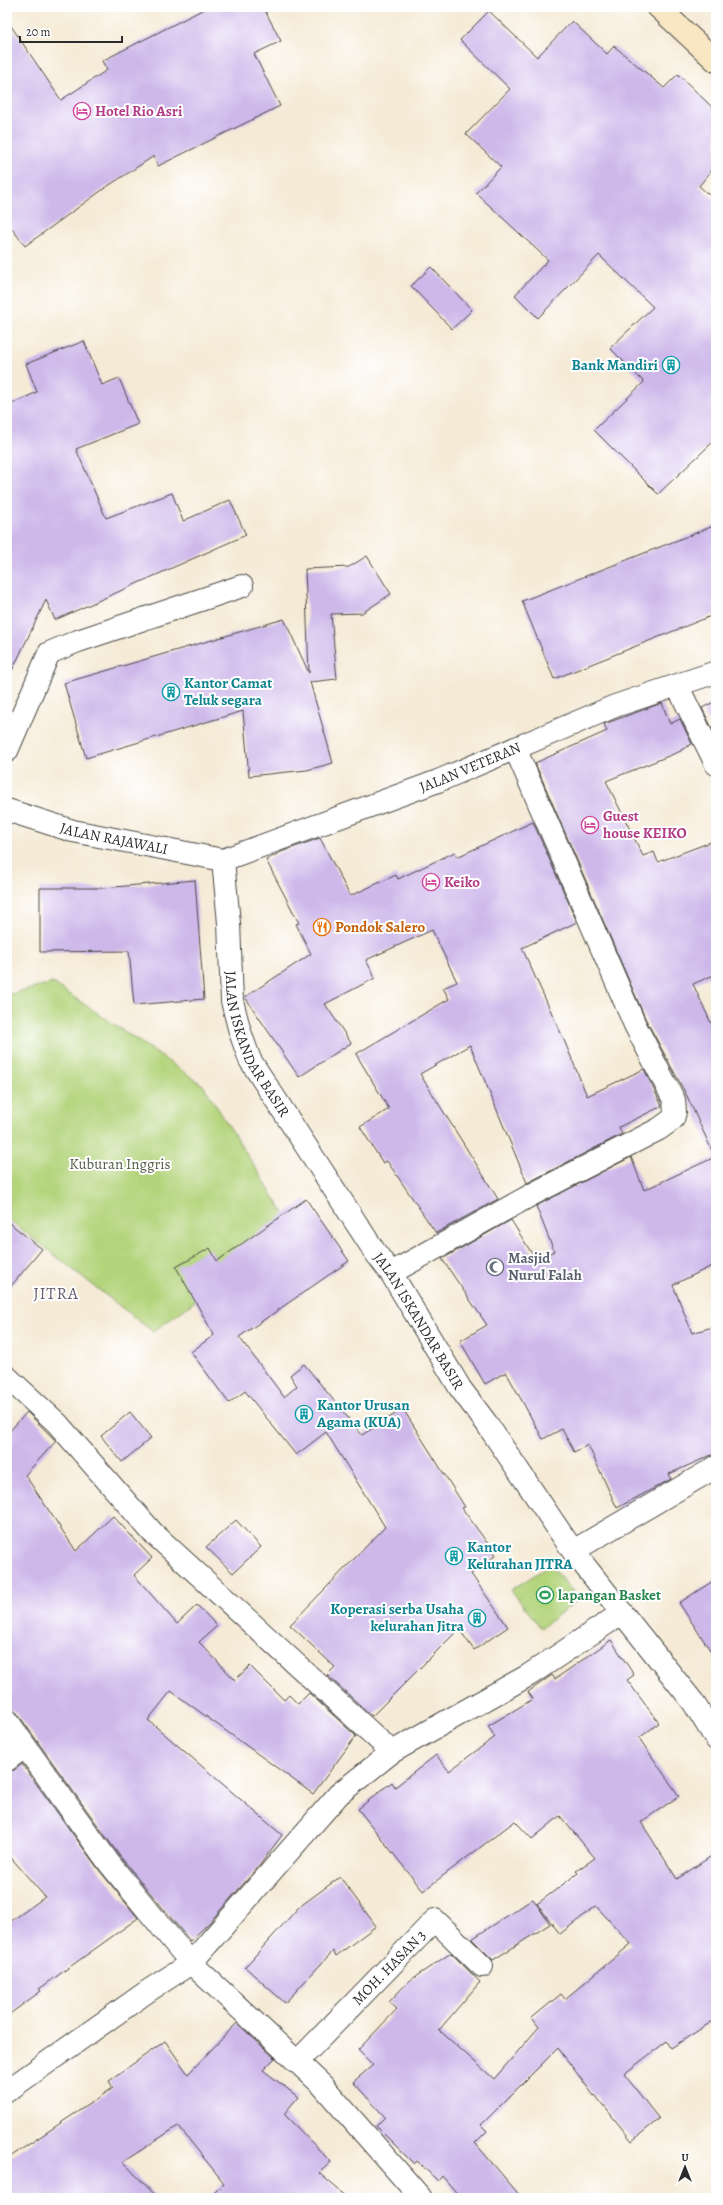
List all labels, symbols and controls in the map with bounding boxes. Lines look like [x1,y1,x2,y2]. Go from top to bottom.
scale bar [20,18,122,44]
text: 20 m [26,24,50,40]
hotel icon: Hotel Rio Asri [72,101,92,121]
place label: Hotel Rio Asri [95,101,183,121]
place label: Bank Mandiri [571,355,659,375]
building icon: Bank Mandiri [661,355,681,375]
place label: Kantor Camat Teluk segara [184,673,272,710]
building icon: Kantor Camat Teluk segara [161,682,181,702]
street label: JALAN VETERAN [417,737,524,797]
place label: Guest house KEIKO [603,806,687,843]
hotel icon: Guest house KEIKO [580,815,600,835]
street label: JALAN RAJAWALI [58,818,170,859]
hotel icon: Keiko [421,872,441,892]
place label: Keiko [444,872,480,892]
restaurant icon: Pondok Salero [312,917,332,937]
place label: Pondok Salero [335,917,425,937]
street label: JALAN ISKANDAR BASIR [221,970,295,1121]
park label: Kuburan Inggris [69,1154,171,1174]
street label: JALAN ISKANDAR BASIR [369,1248,469,1394]
place label: Masjid Nurul Falah [508,1248,582,1285]
mosque icon: Masjid Nurul Falah [485,1257,505,1277]
district label: JITRA [33,1282,79,1305]
place label: Kantor Urusan Agama (KUA) [316,1395,410,1432]
building icon: Kantor Urusan Agama (KUA) [294,1404,314,1424]
place label: Kantor Kelurahan JITRA [467,1537,573,1574]
building icon: Kantor Kelurahan JITRA [444,1546,464,1566]
sports icon: lapangan Basket [535,1585,555,1605]
place label: lapangan Basket [558,1585,661,1605]
place label: Koperasi serba Usaha kelurahan Jitra [330,1599,465,1636]
building icon: Koperasi serba Usaha kelurahan Jitra [467,1608,487,1628]
street label: MOH. HASAN 3 [348,1925,430,2009]
north arrow [665,2147,705,2187]
text: U [681,2150,689,2165]

